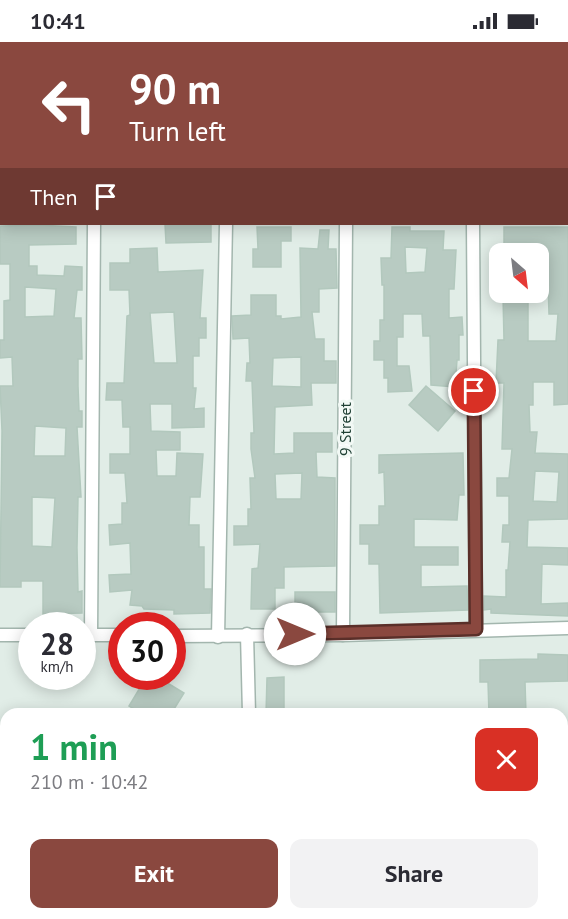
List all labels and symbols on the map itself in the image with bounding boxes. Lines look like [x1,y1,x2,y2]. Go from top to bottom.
north arrow [489,243,549,303]
pin [448,365,499,416]
street label: 9 Street [335,401,355,456]
position arrow [263,602,327,666]
speed limit sign: 30 [108,612,186,690]

